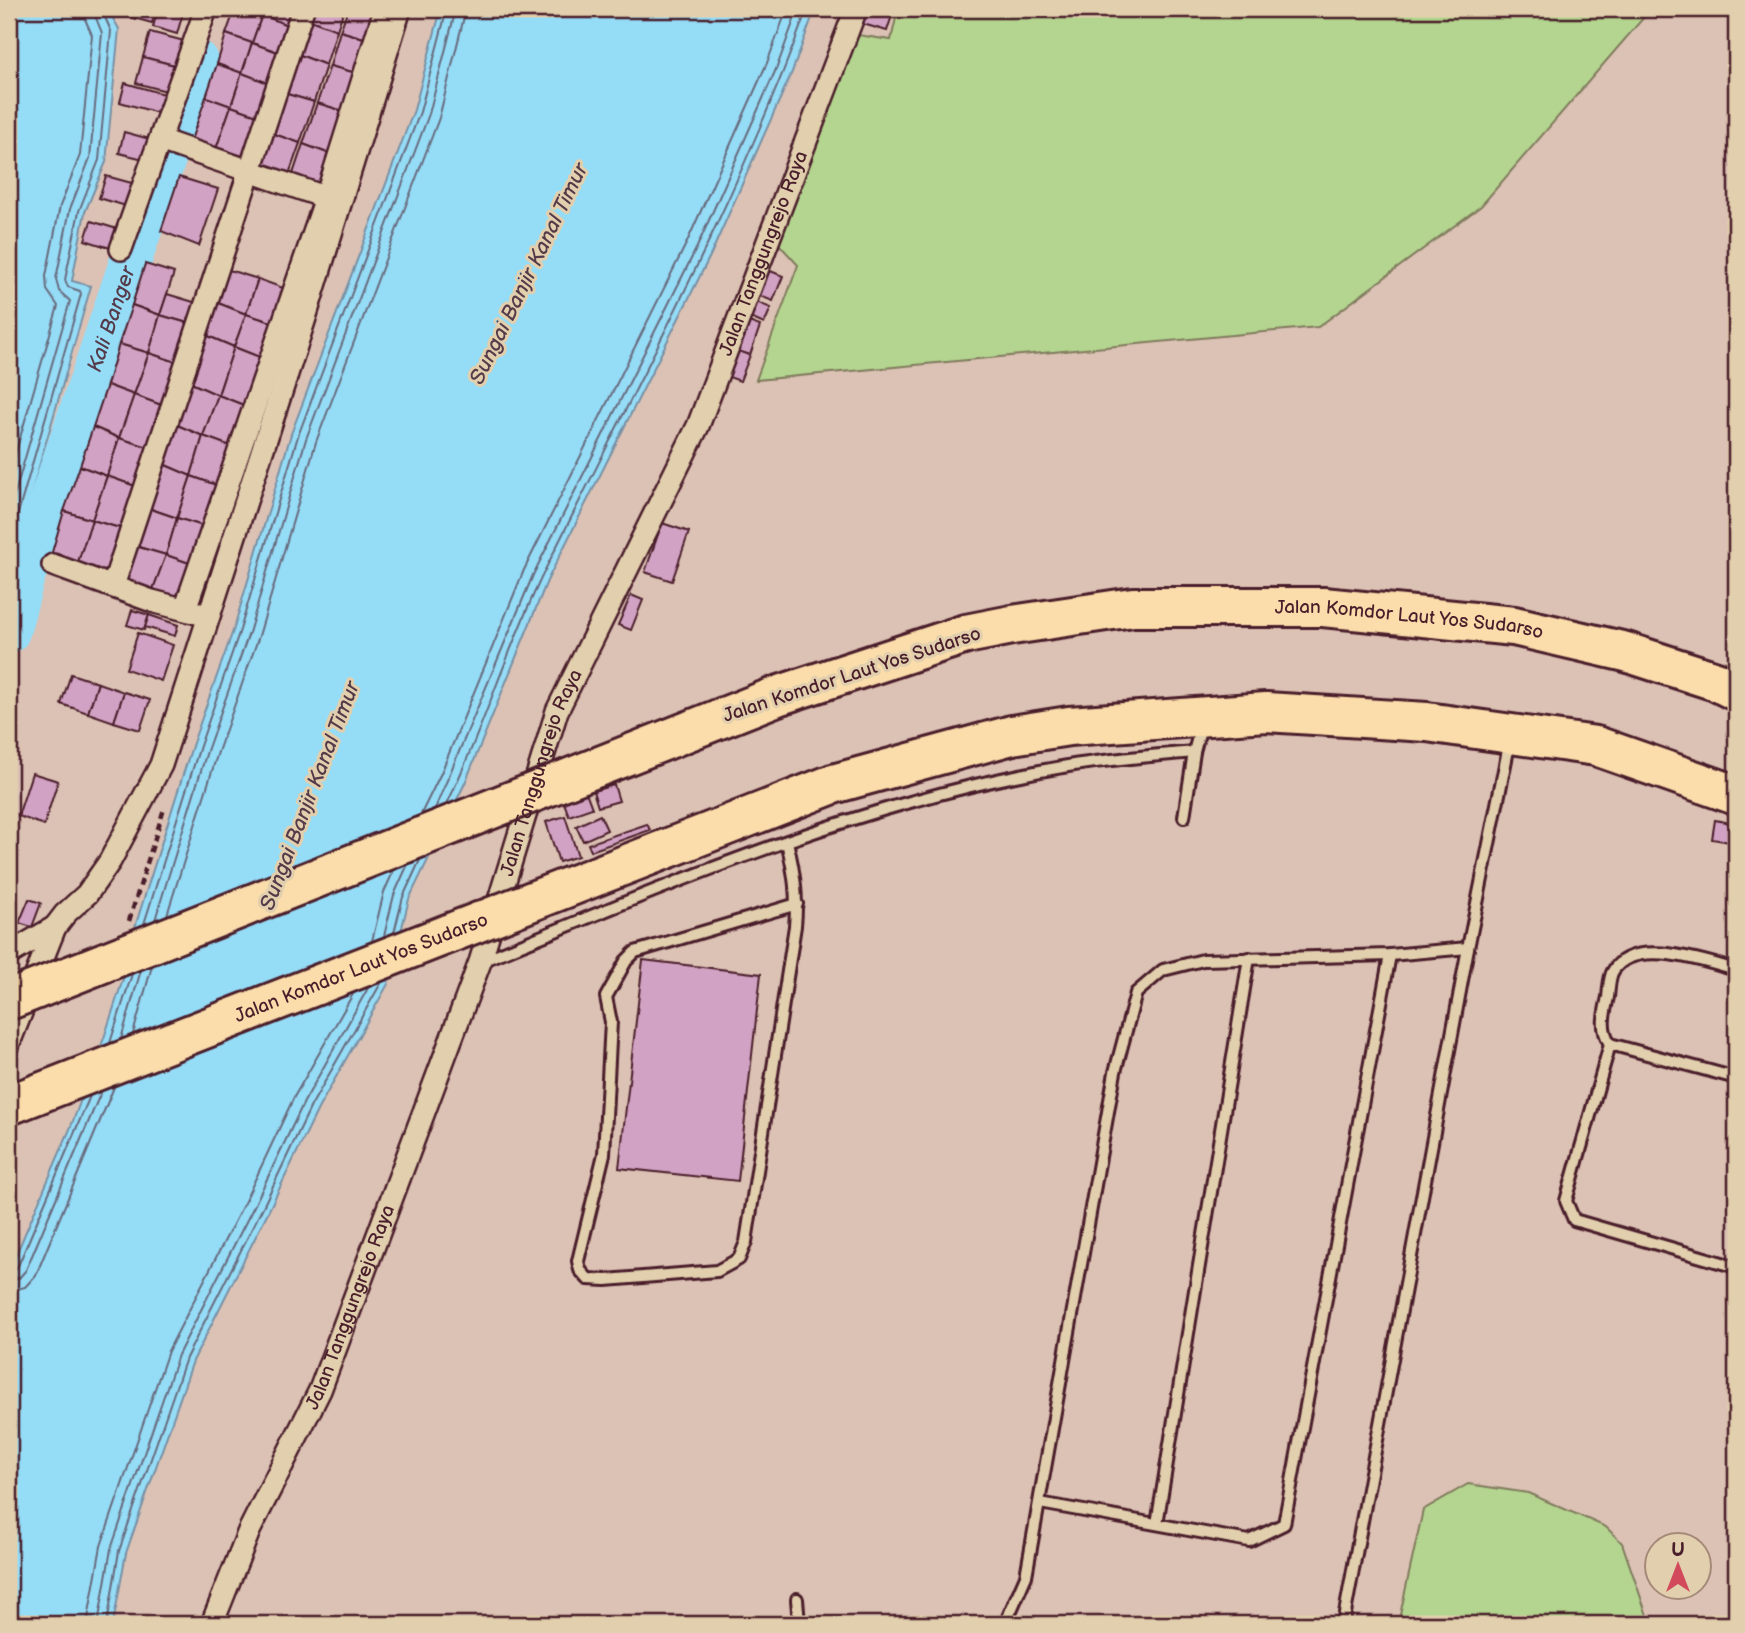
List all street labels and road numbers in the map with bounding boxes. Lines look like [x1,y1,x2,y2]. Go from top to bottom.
street label: Jalan Tanggungrejo Raya [714,148,813,359]
street label: Jalan Komdor Laut Yos Sudarso [1275,595,1546,644]
street label: Jalan Komdor Laut Yos Sudarso [720,622,984,728]
street label: Jalan Tanggungrejo Raya [496,665,587,879]
street label: Jalan Komdor Laut Yos Sudarso [231,908,491,1028]
street label: Jalan Tanggungrejo Raya [301,1202,400,1413]

